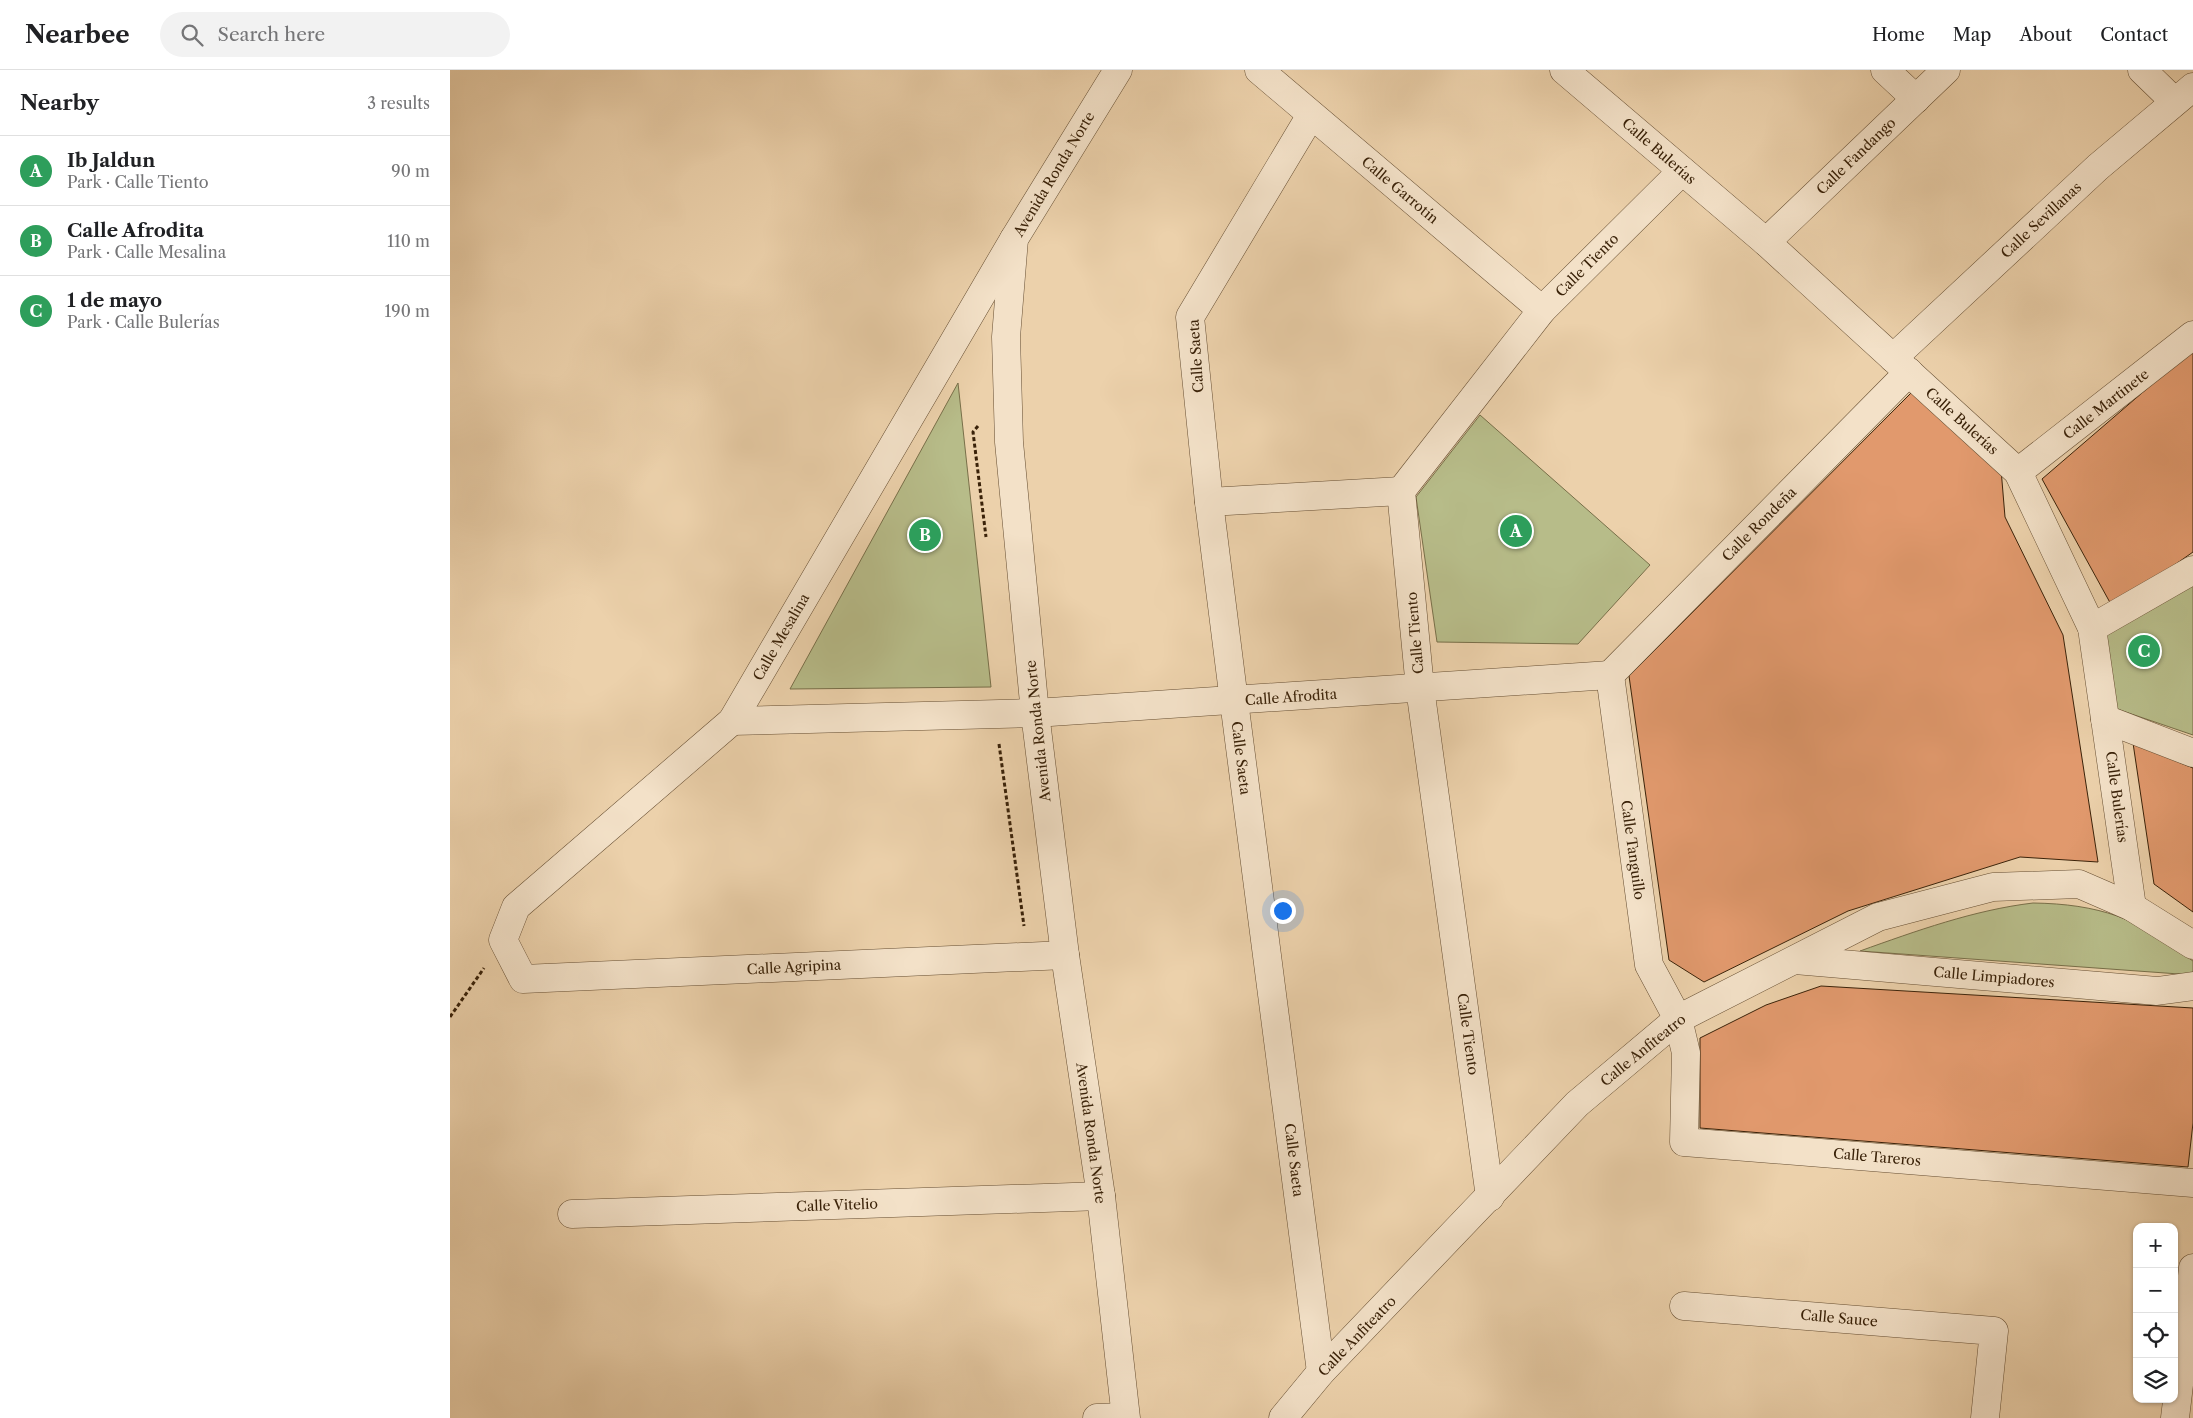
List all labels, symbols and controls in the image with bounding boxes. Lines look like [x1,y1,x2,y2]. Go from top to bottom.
search box [160,12,510,57]
text: Nearbee [25,20,130,49]
icon: search [178,21,206,49]
text: Search here [218,23,325,46]
text: Home [1872,24,1925,46]
text: Map [1953,24,1991,46]
text: About [2019,24,2072,46]
text: Contact [2100,24,2168,46]
text: Nearby [20,90,99,115]
text: 3 results [367,93,430,113]
street label: Avenida Ronda Norte [1009,108,1098,241]
street label: Calle Bulerías [1618,114,1700,188]
street label: Calle Fandango [1813,114,1899,198]
text: Ib Jaldun [67,149,155,172]
street label: Calle Garrotín [1358,153,1442,228]
text: A [30,161,42,181]
text: 90 m [391,161,430,181]
text: Park · Calle Tiento [67,172,209,192]
street label: Calle Sevillanas [1997,178,2085,262]
text: Calle Afrodita [67,219,204,242]
street label: Calle Tiento [1552,230,1622,300]
text: B [30,231,42,251]
text: 110 m [387,231,430,251]
text: Park · Calle Mesalina [67,242,226,262]
text: 1 de mayo [67,289,162,312]
text: C [30,301,42,321]
text: 190 m [385,301,430,321]
text: Park · Calle Bulerías [67,312,220,332]
street label: Calle Saeta [1184,318,1208,394]
street label: Calle Martinete [2059,365,2153,443]
street label: Calle Bulerías [1922,383,2002,459]
street label: Calle Rondeña [1718,483,1800,565]
pin: A [1500,512,1532,550]
pin: B [909,516,941,554]
street label: Calle Mesalina [749,590,814,684]
street label: Calle Tiento [1402,591,1428,675]
pin: C [2128,632,2160,670]
street label: Avenida Ronda Norte [1022,659,1055,804]
street label: Calle Afrodita [1244,685,1338,709]
street label: Calle Saeta [1228,720,1255,796]
street label: Calle Bulerías [2102,750,2132,844]
street label: Calle Tanguillo [1617,799,1649,901]
your location [1270,898,1296,924]
street label: Calle Agripina [746,956,842,978]
street label: Calle Limpiadores [1933,963,2055,991]
street label: Calle Tiento [1453,992,1483,1076]
street label: Calle Anfiteatro [1597,1010,1689,1090]
street label: Avenida Ronda Norte [1072,1060,1110,1205]
street label: Calle Saeta [1281,1122,1308,1198]
street label: Calle Tareros [1832,1144,1922,1170]
street label: Calle Vitelio [796,1195,878,1215]
map controls [2133,1223,2178,1403]
button: + [2133,1223,2178,1268]
button: − [2133,1268,2178,1313]
street label: Calle Anfiteatro [1314,1292,1400,1380]
street label: Calle Sauce [1800,1306,1879,1330]
button: locate [2133,1313,2178,1358]
button: layers [2133,1358,2178,1403]

